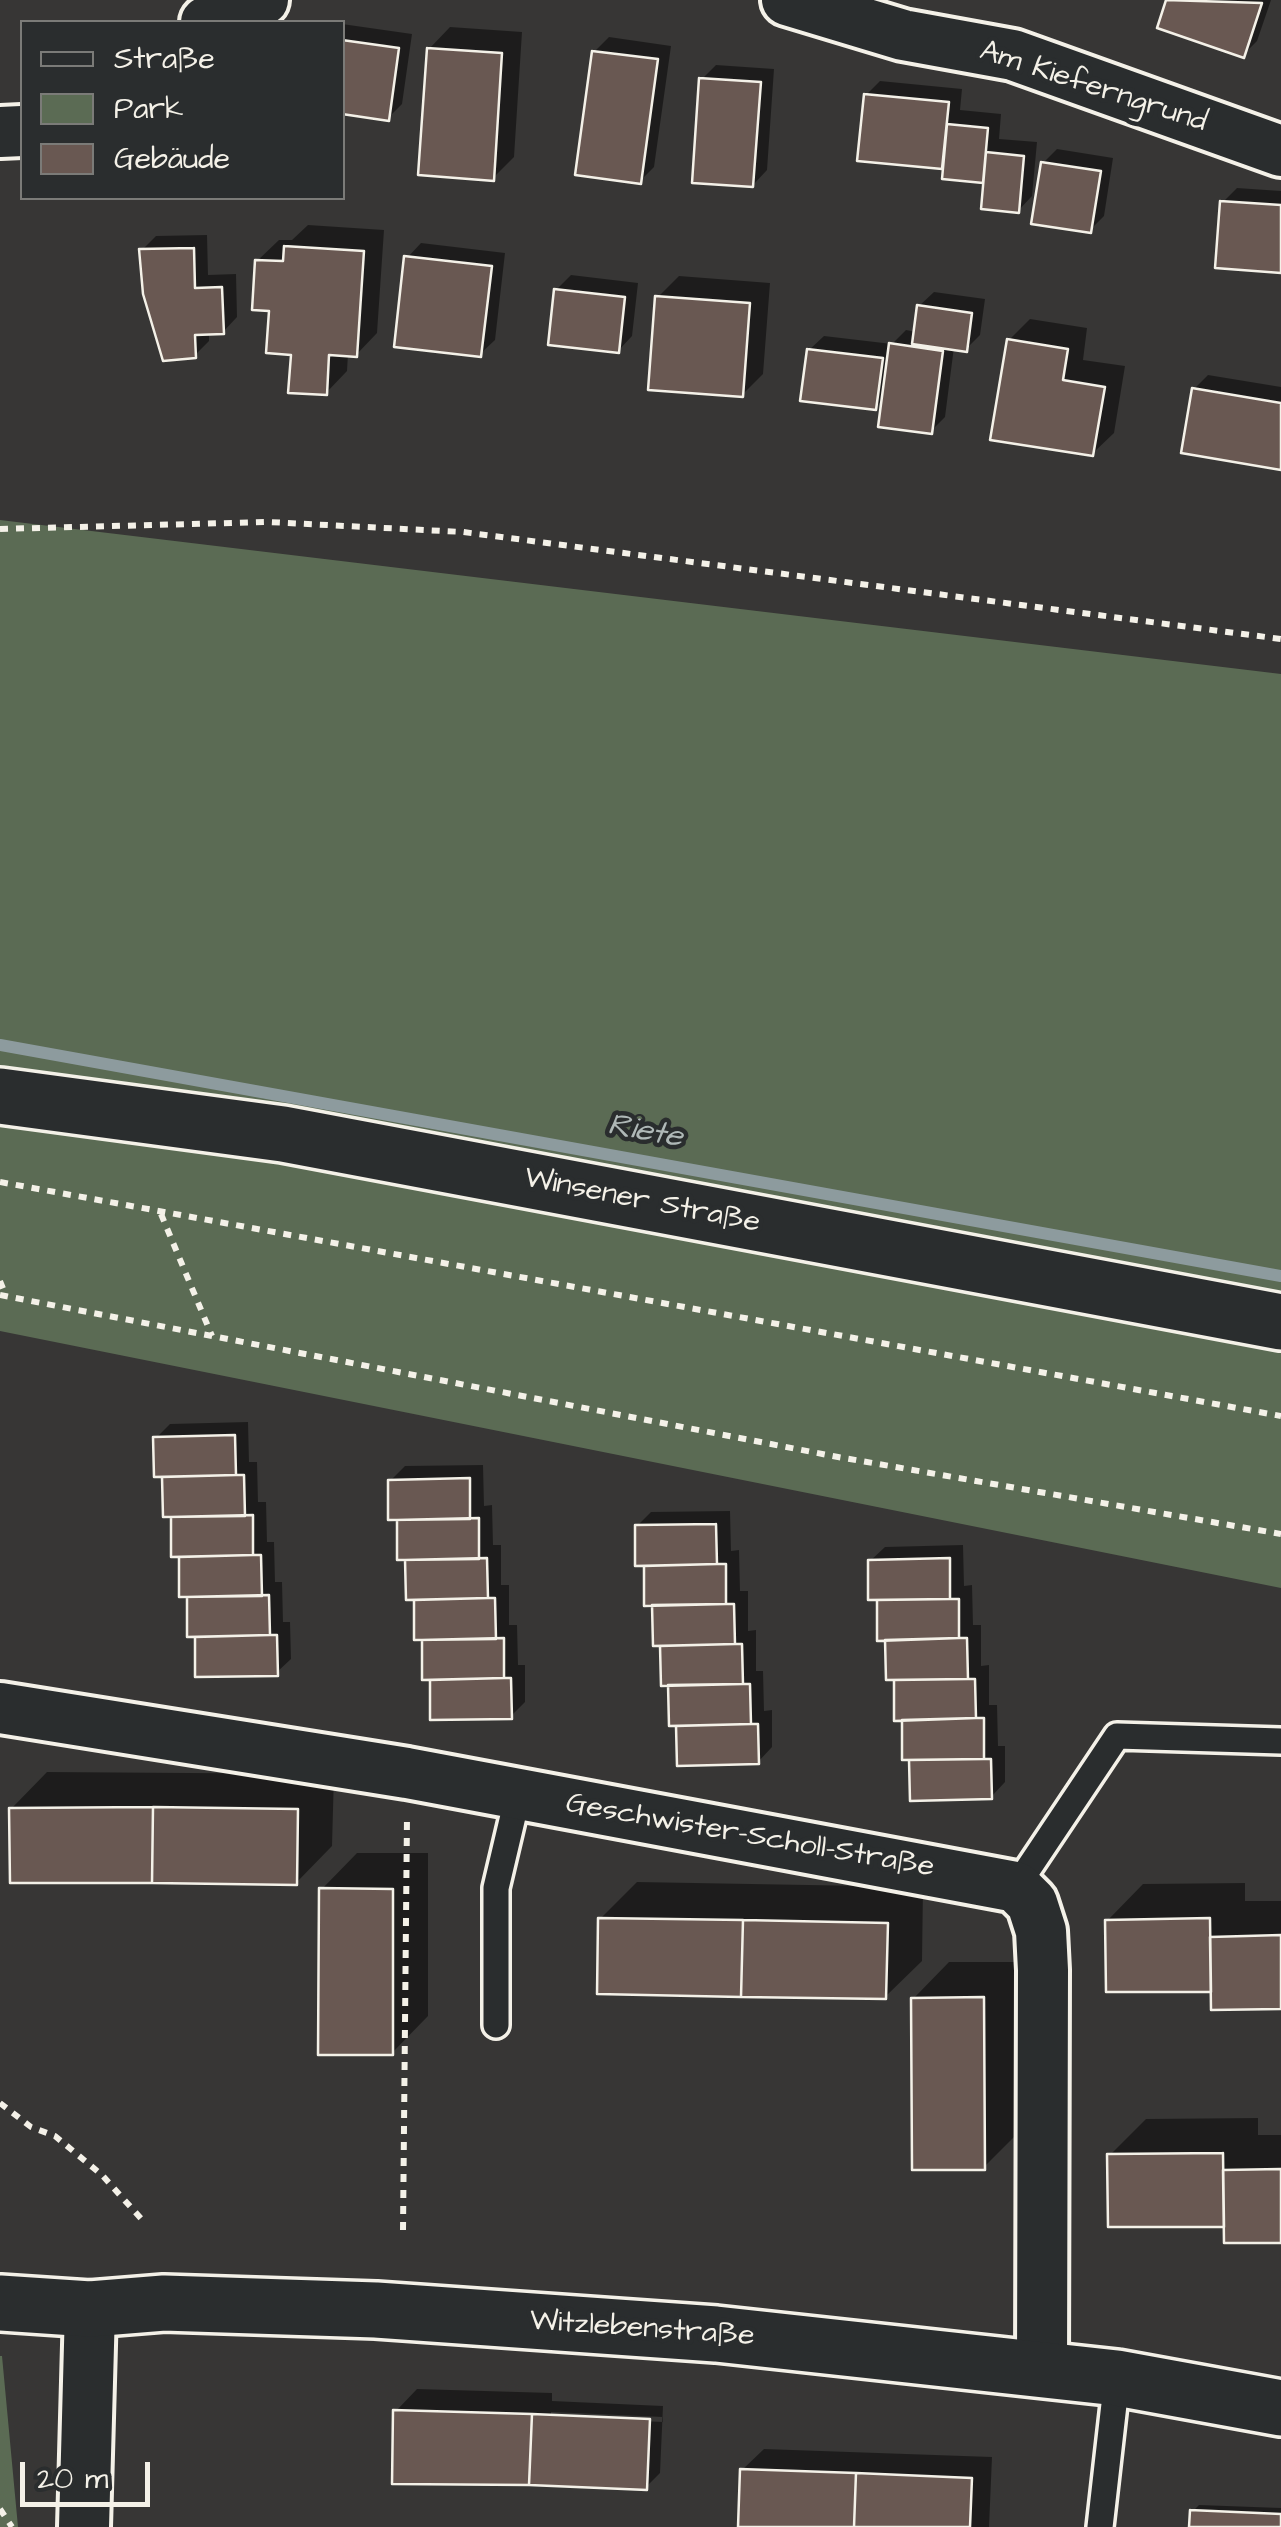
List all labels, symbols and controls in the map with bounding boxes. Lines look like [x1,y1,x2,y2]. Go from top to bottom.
legend [20,20,345,200]
street label: Am Kieferngrund [975,34,1211,142]
text: Straße [114,38,215,80]
text: Park [114,88,183,130]
text: Gebäude [114,138,230,180]
water label: Riete [605,1108,685,1158]
street label: Winsener Straße [521,1161,763,1243]
street label: Geschwister-Scholl-Straße [563,1787,937,1887]
street label: Witzlebenstraße [528,2304,756,2356]
scale bar [25,2442,155,2504]
text: 20 m [37,2458,108,2500]

